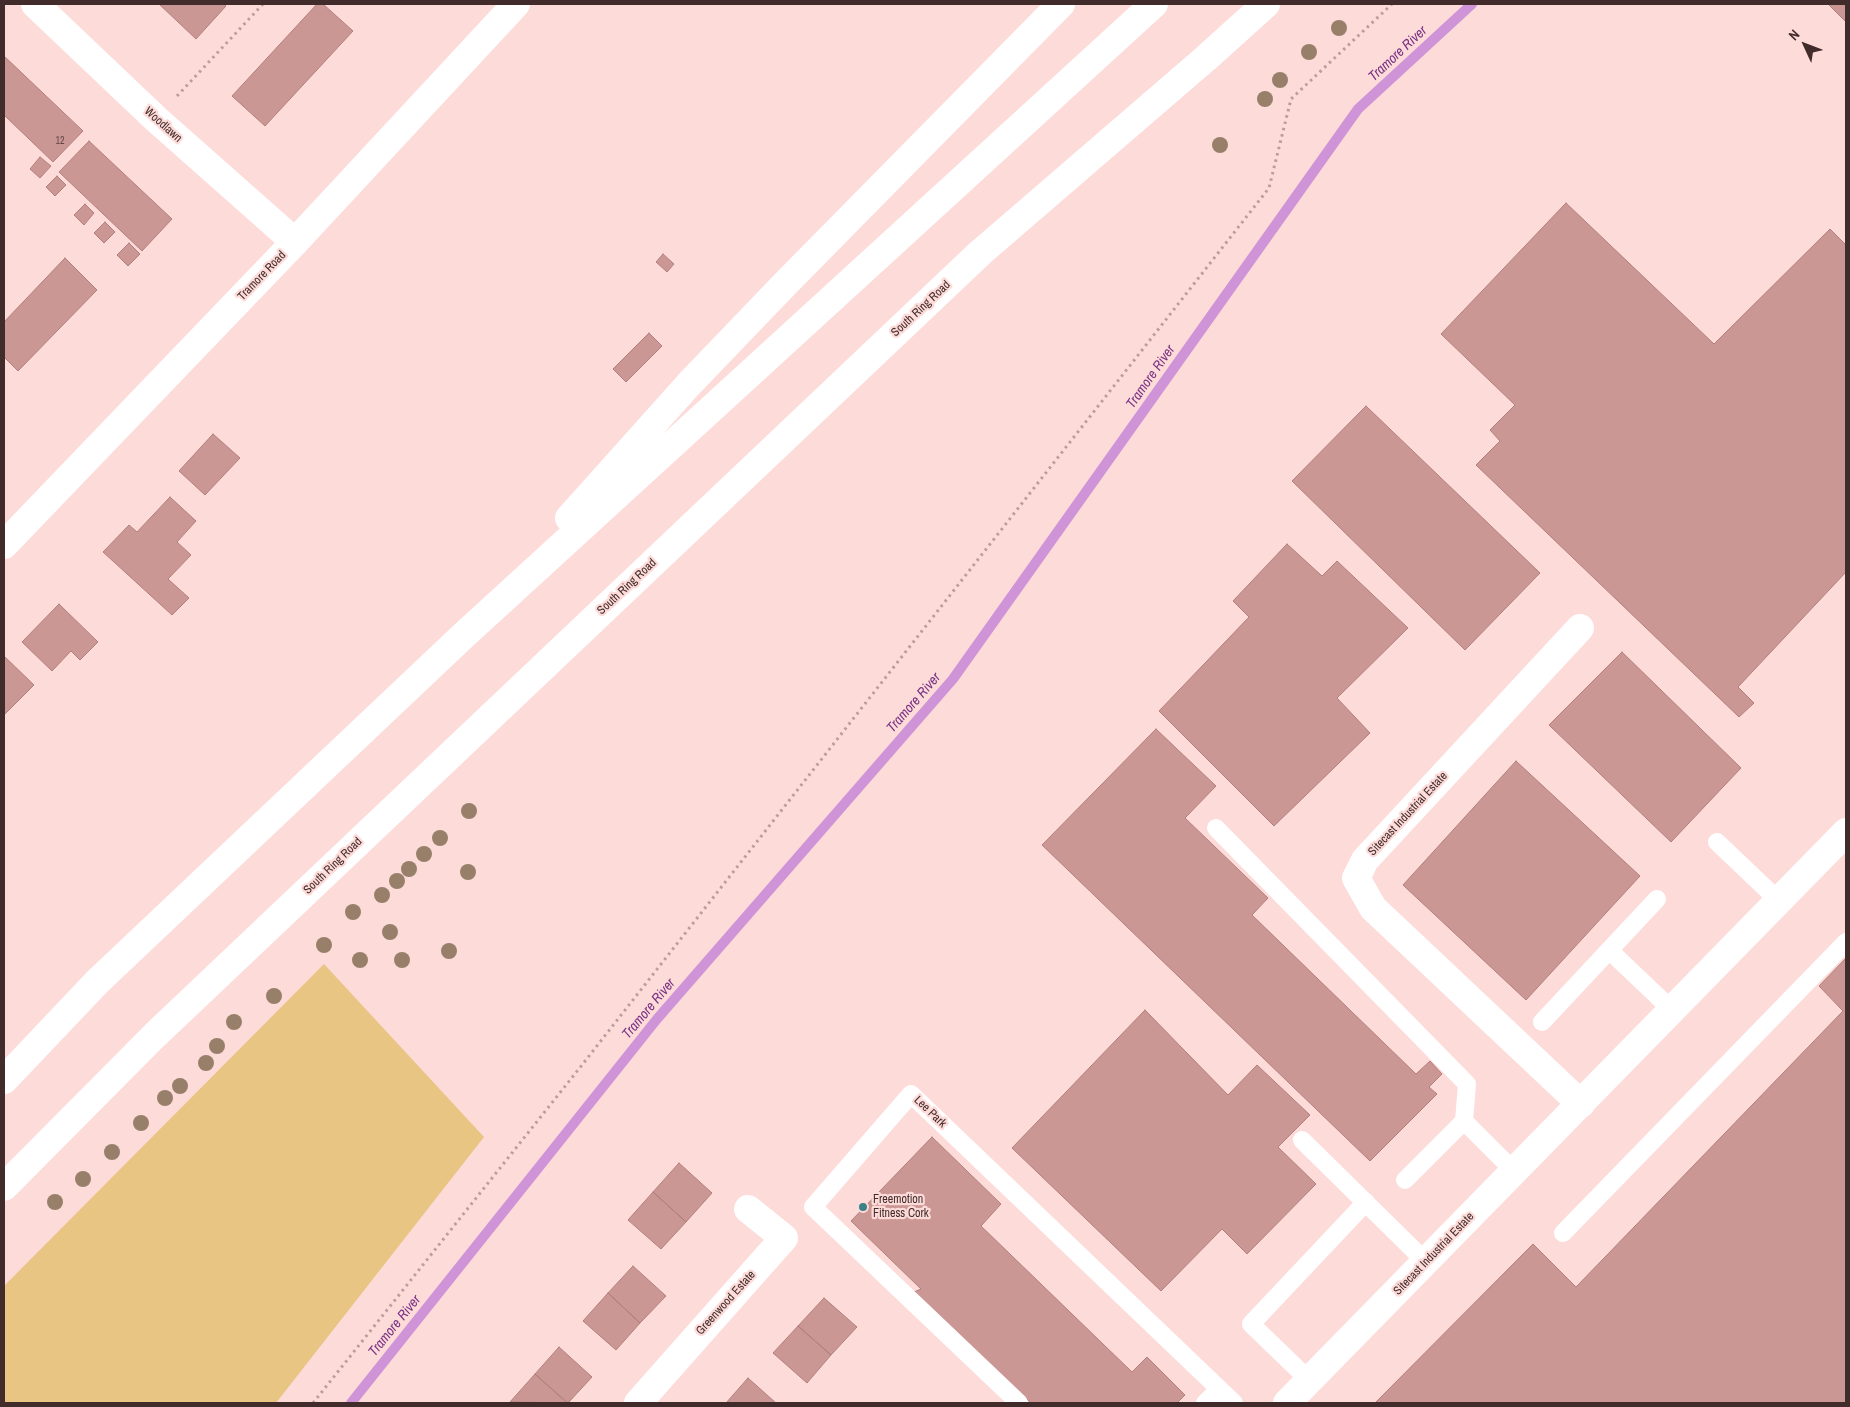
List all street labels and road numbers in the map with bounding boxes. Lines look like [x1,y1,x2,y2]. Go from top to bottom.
street label: Woodlawn [141,104,185,146]
street label: Tramore Road [235,248,289,304]
street label: South Ring Road [888,278,954,340]
street label: South Ring Road [594,556,660,618]
street label: Sitecast Industrial Estate [1365,769,1451,859]
street label: South Ring Road [301,835,365,897]
street label: Lee Park [911,1093,949,1131]
street label: Sitecast Industrial Estate [1391,1210,1477,1298]
street label: Greenwood Estate [693,1268,759,1338]

